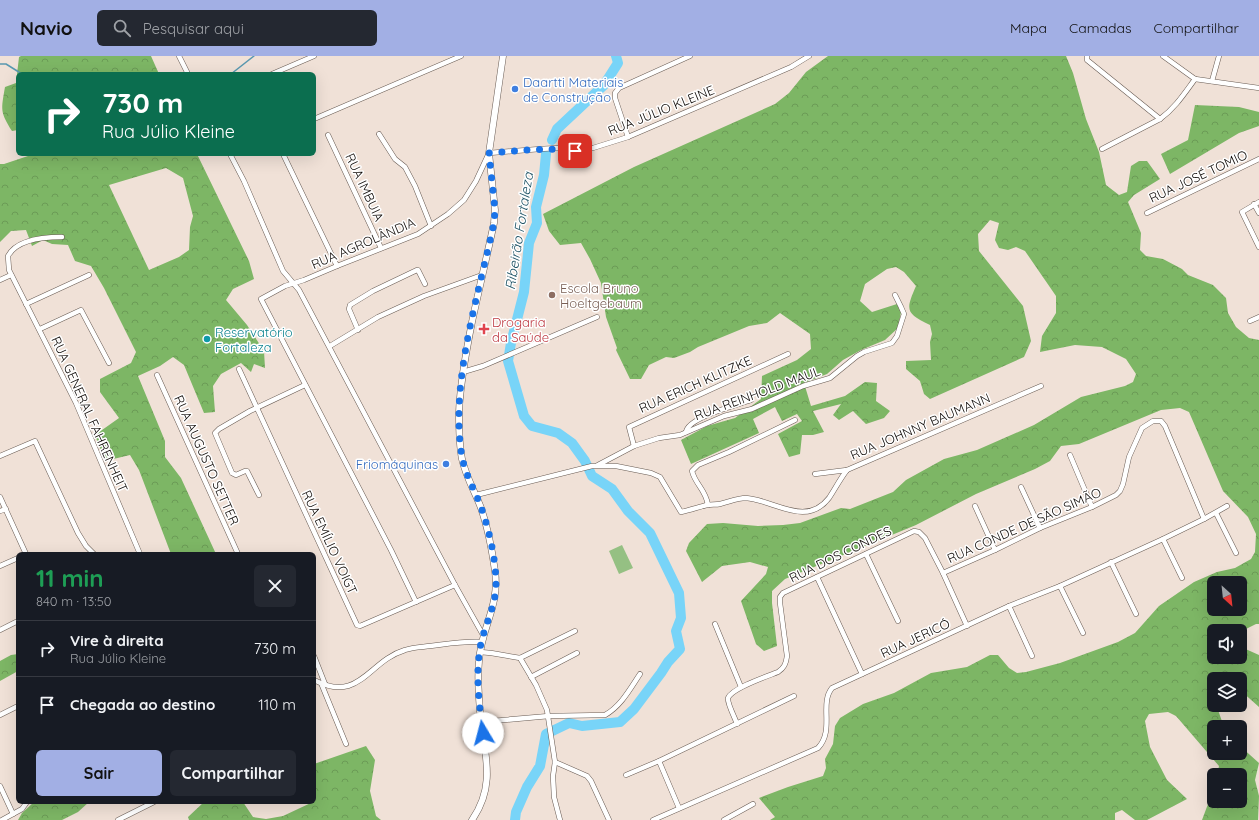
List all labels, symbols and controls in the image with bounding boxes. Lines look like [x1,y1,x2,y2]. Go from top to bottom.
search box [97,10,377,46]
text: Navio [20,16,73,40]
icon: search [111,17,133,39]
text: Pesquisar aqui [143,19,244,38]
text: Mapa [1010,19,1047,37]
text: Camadas [1069,19,1131,37]
text: Compartilhar [1153,19,1239,37]
place label: Daartti Materiais de Construção [523,74,623,105]
street label: RUA JÚLIO KLEINE [605,81,717,139]
marker: Daartti Materiais de Construção [510,84,520,94]
text: 730 m [102,85,183,120]
icon: right [36,88,88,140]
text: Rua Júlio Kleine [102,120,235,143]
pin [558,134,592,168]
icon: arrive [564,140,586,162]
street label: RUA JOSÉ TOMIO [1146,146,1250,206]
street label: RUA IMBUIA [342,150,388,224]
water label: Ribeirão Fortaleza [501,169,537,291]
street label: RUA AGROLÂNDIA [309,214,418,272]
place label: Escola Bruno Hoeltgebaum [560,280,642,311]
marker: Escola Bruno Hoeltgebaum [547,290,557,300]
place label: Drogaria da Saúde [492,314,549,345]
place label: Reservatório Fortaleza [215,324,293,355]
marker: Drogaria da Saúde [479,324,489,334]
street label: RUA GENERAL FAHRENHEIT [48,334,132,494]
marker: Reservatório Fortaleza [202,334,212,344]
street label: RUA ERICH KLITZKE [636,352,754,416]
street label: RUA REINHOLD MAUL [692,363,822,423]
street label: RUA JOHNNY BAUMANN [848,389,992,463]
street label: RUA AUGUSTO SETTER [171,392,243,528]
place label: Friomáquinas [356,456,438,472]
marker: Friomáquinas [441,459,451,469]
street label: RUA CONDE DE SÃO SIMÃO [944,484,1104,566]
street label: RUA EMÍLIO VOIGT [299,487,361,597]
street label: RUA DOS CONDES [786,522,894,586]
text: 11 min [36,563,104,593]
button: close [254,565,296,607]
north arrow [1207,576,1247,616]
map controls [1207,576,1247,808]
text: 840 m · 13:50 [36,593,112,609]
street label: RUA JERICÓ [878,615,952,661]
button: sound [1207,624,1247,664]
text: Vire à direita [70,631,164,650]
icon: right [36,638,58,660]
text: 730 m [254,639,296,658]
text: Rua Júlio Kleine [70,650,166,666]
button: layers [1207,672,1247,712]
icon: arrive [36,694,58,716]
text: Chegada ao destino [70,695,215,714]
text: 110 m [258,695,296,714]
position arrow [462,712,504,754]
button: + [1207,720,1247,760]
button: Sair [36,750,162,796]
button: Compartilhar [170,750,296,796]
button: − [1207,768,1247,808]

